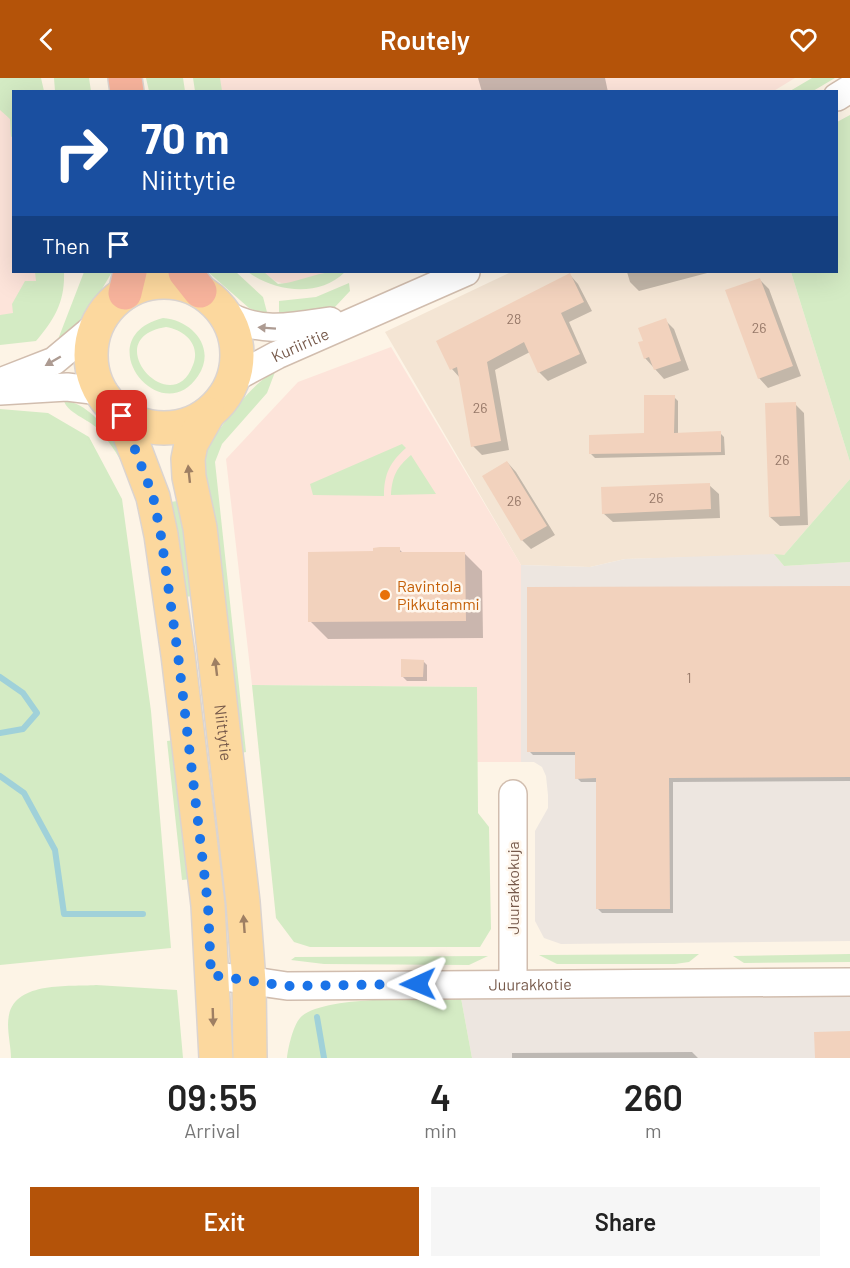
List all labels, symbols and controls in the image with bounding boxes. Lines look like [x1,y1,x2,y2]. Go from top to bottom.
icon: back [30,23,63,56]
text: Routely [380,23,470,55]
icon: heart [787,23,820,56]
text: 70 m [141,112,229,162]
icon: right [42,114,120,192]
text: Niittytie [141,163,236,195]
icon: arrive [102,228,135,261]
text: Then [42,232,90,258]
house number: 28 [507,310,521,327]
house number: 26 [752,319,766,336]
one-way arrow [258,323,277,333]
street label: Kuriiritie [268,323,332,365]
one-way arrow [44,356,61,366]
pin [96,390,147,441]
icon: arrive [105,399,138,432]
house number: 26 [473,399,487,416]
house number: 26 [775,451,789,468]
one-way arrow [184,465,194,484]
house number: 26 [649,489,663,506]
house number: 26 [507,492,521,509]
place label: Ravintola Pikkutammi [397,576,480,613]
marker: Ravintola Pikkutammi [378,588,392,602]
one-way arrow [211,658,220,677]
house number: 1 [687,669,691,686]
street label: Niittytie [211,703,237,762]
street label: Juurakkokuja [503,841,522,935]
one-way arrow [239,914,249,933]
position arrow [386,952,450,1016]
street label: Juurakkotie [489,974,572,994]
one-way arrow [208,1007,218,1026]
text: 09:55 [167,1075,257,1118]
text: 4 [430,1075,451,1118]
text: 260 [624,1075,683,1118]
text: Arrival [184,1118,240,1142]
text: min [424,1118,457,1142]
text: m [645,1118,662,1142]
button: Exit [30,1187,419,1256]
button: Share [431,1187,820,1256]

